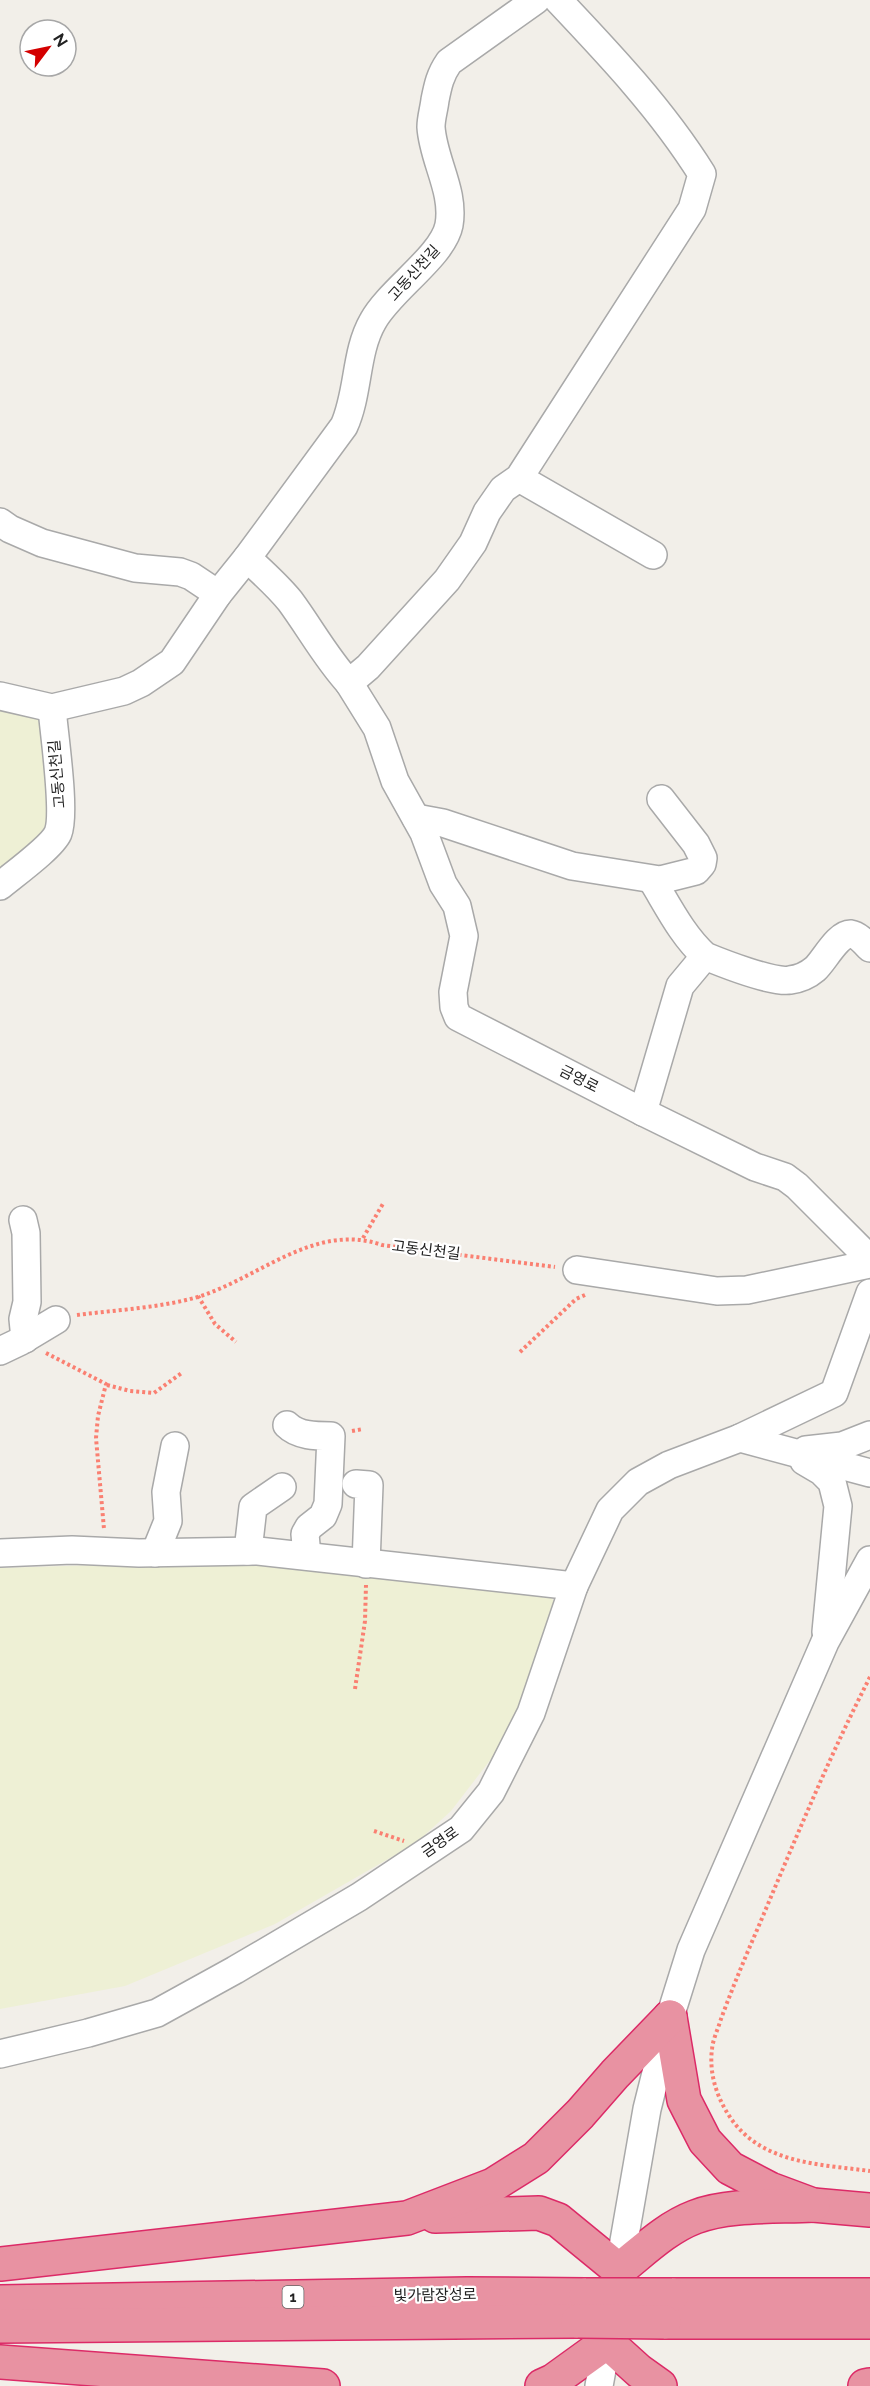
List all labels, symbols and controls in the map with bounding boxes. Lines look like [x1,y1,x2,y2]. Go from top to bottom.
north arrow [18,18,78,78]
text: N [49,30,72,51]
street label: 고동신천길 [384,241,444,305]
street label: 고동신천길 [45,739,69,809]
street label: 금영로 [556,1062,602,1096]
street label: 고동신천길 [391,1237,461,1263]
street label: 금영로 [418,1823,462,1861]
street label: 빛가람장성로 [393,2285,477,2305]
road number: 1 [282,2286,304,2308]

